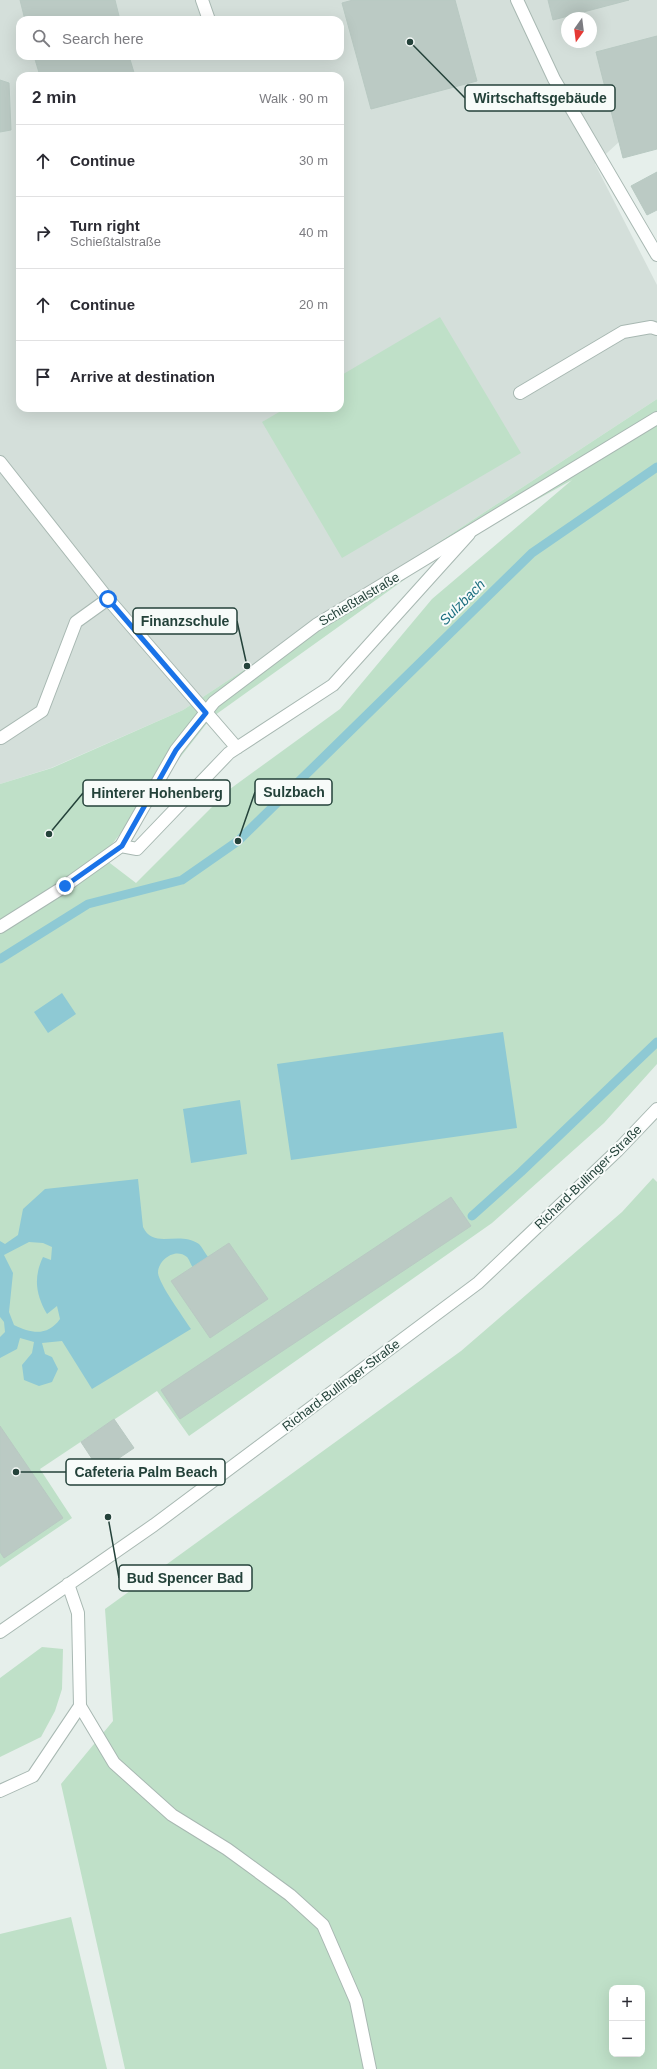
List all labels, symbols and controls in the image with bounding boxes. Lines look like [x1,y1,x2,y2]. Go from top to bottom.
north arrow [561,12,597,48]
search box [16,16,344,60]
icon: search [30,27,52,49]
text: Search here [62,30,144,47]
callout: Wirtschaftsgebäude [465,85,615,111]
text: 2 min [32,88,76,107]
text: Wirtschaftsgebäude [473,90,607,106]
text: Walk · 90 m [259,91,328,106]
icon: ahead [32,150,54,172]
text: Continue [70,152,135,169]
text: 30 m [299,153,328,168]
text: Turn right [70,217,140,234]
icon: right [32,222,54,244]
text: 40 m [299,225,328,240]
text: Schießtalstraße [70,234,161,249]
icon: ahead [32,294,54,316]
text: Continue [70,296,135,313]
text: 20 m [299,297,328,312]
icon: arrive [32,366,54,388]
text: Arrive at destination [70,368,215,385]
street label: Schießtalstraße [316,569,402,629]
water label: Sulzbach [436,576,488,628]
route start [99,590,117,608]
callout: Finanzschule [133,608,237,634]
text: Finanzschule [141,613,230,629]
callout: Sulzbach [255,779,332,805]
callout: Hinterer Hohenberg [83,780,230,806]
text: Sulzbach [263,784,325,800]
text: Hinterer Hohenberg [91,785,223,801]
route end [56,877,74,895]
street label: Richard-Bullinger-Straße [531,1122,645,1232]
street label: Richard-Bullinger-Straße [279,1336,403,1434]
callout: Cafeteria Palm Beach [66,1459,225,1485]
text: Cafeteria Palm Beach [74,1464,218,1480]
callout: Bud Spencer Bad [119,1565,252,1591]
text: Bud Spencer Bad [127,1570,243,1586]
map controls [609,1985,645,2057]
button: + [609,1985,645,2021]
button: − [609,2021,645,2057]

